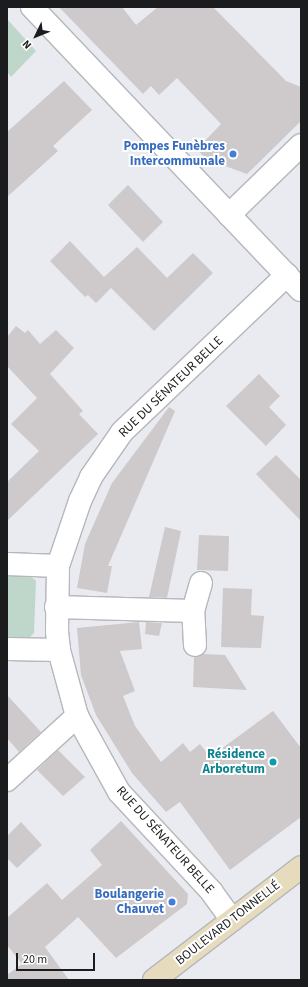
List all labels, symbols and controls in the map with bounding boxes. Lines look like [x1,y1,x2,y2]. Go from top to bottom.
north arrow [16,16,56,56]
text: N [19,37,35,52]
place label: Pompes Funèbres Intercommunale [124,139,225,170]
marker: Pompes Funèbres Intercommunale [228,149,238,159]
street label: RUE DU SÉNATEUR BELLE [116,333,226,441]
place label: Résidence Arboretum [203,747,265,778]
marker: Résidence Arboretum [268,757,278,767]
street label: RUE DU SÉNATEUR BELLE [113,783,217,897]
street label: BOULEVARD TONNELLÉ [173,877,283,969]
place label: Boulangerie Chauvet [95,887,164,918]
marker: Boulangerie Chauvet [167,897,177,907]
scale bar [18,945,97,971]
text: 20 m [23,951,47,968]

